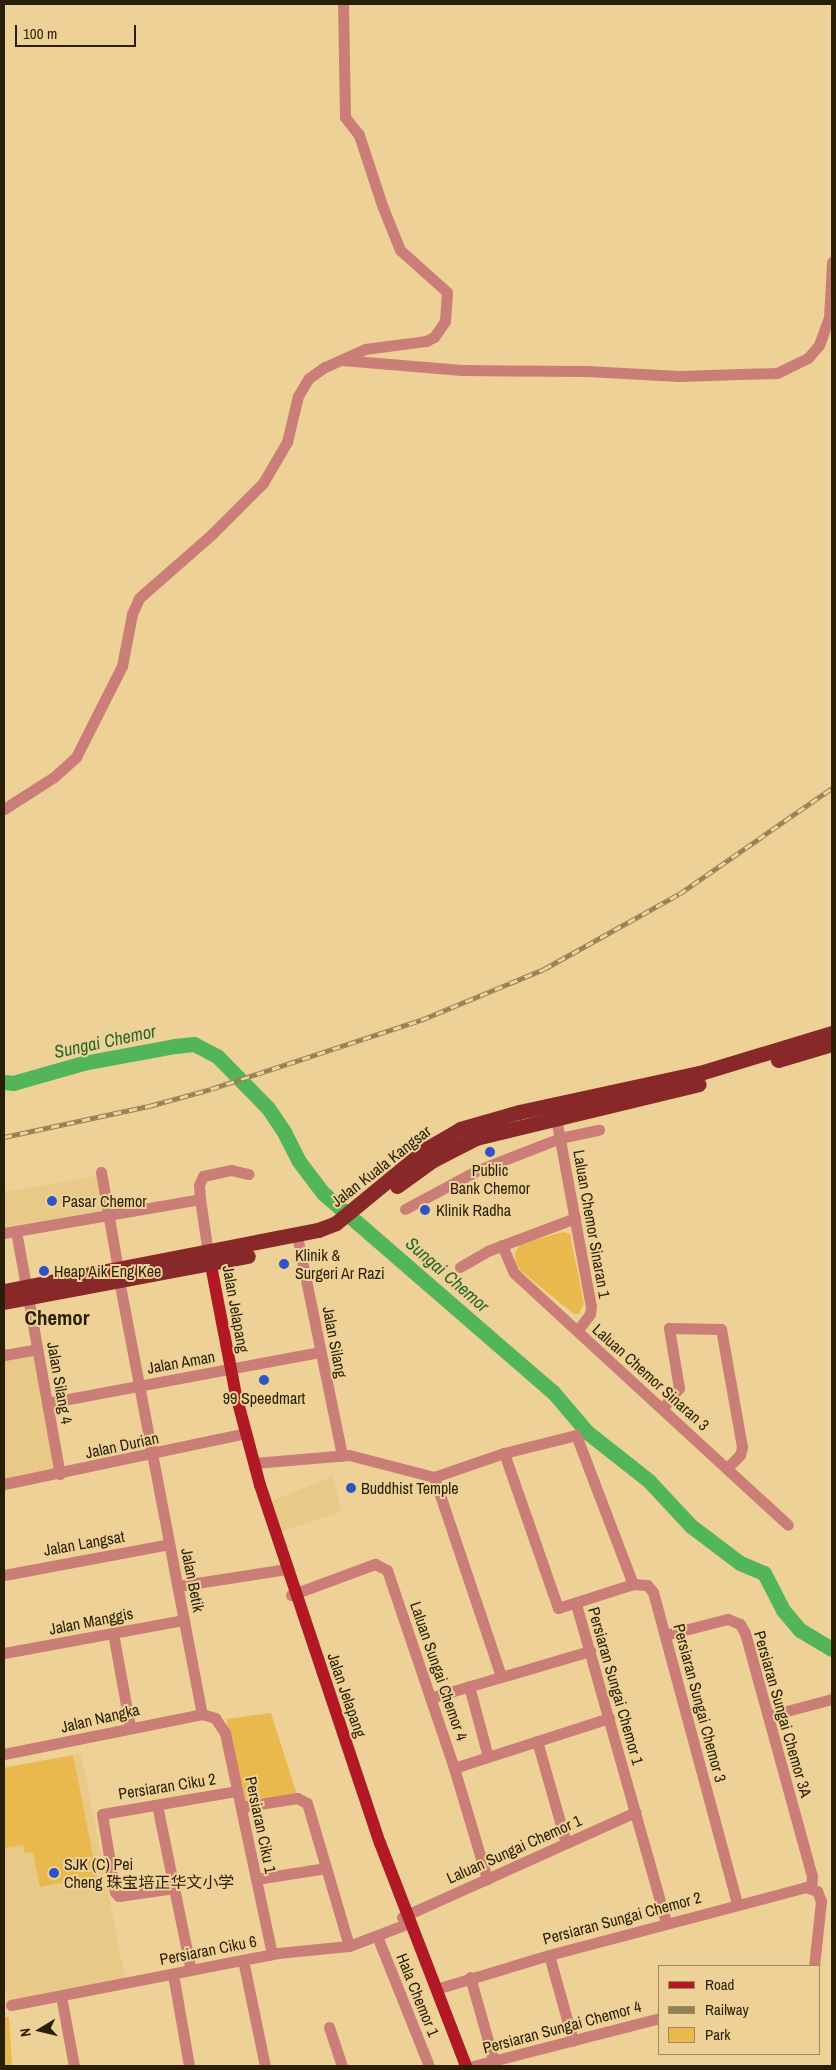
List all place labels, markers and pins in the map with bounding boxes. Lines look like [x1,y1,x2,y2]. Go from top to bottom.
marker: Public Bank Chemor [484,1146,496,1158]
place label: Public Bank Chemor [450,1160,530,1198]
place label: Pasar Chemor [62,1191,147,1211]
marker: Pasar Chemor [46,1195,58,1207]
place label: Klinik Radha [436,1200,511,1220]
marker: Klinik Radha [418,1203,432,1217]
place label: Klinik & Surgeri Ar Razi [295,1245,385,1283]
marker: Klinik & Surgeri Ar Razi [277,1257,291,1271]
place label: Heap Aik Eng Kee [54,1261,162,1281]
marker: Heap Aik Eng Kee [38,1265,50,1277]
marker: 99 Speedmart [258,1374,270,1386]
place label: 99 Speedmart [223,1388,305,1408]
place label: Buddhist Temple [361,1478,459,1498]
marker: Buddhist Temple [345,1482,357,1494]
place label: SJK (C) Pei Cheng 珠宝培正华文小学 [64,1854,234,1892]
marker: SJK (C) Pei Cheng 珠宝培正华文小学 [48,1867,60,1879]

